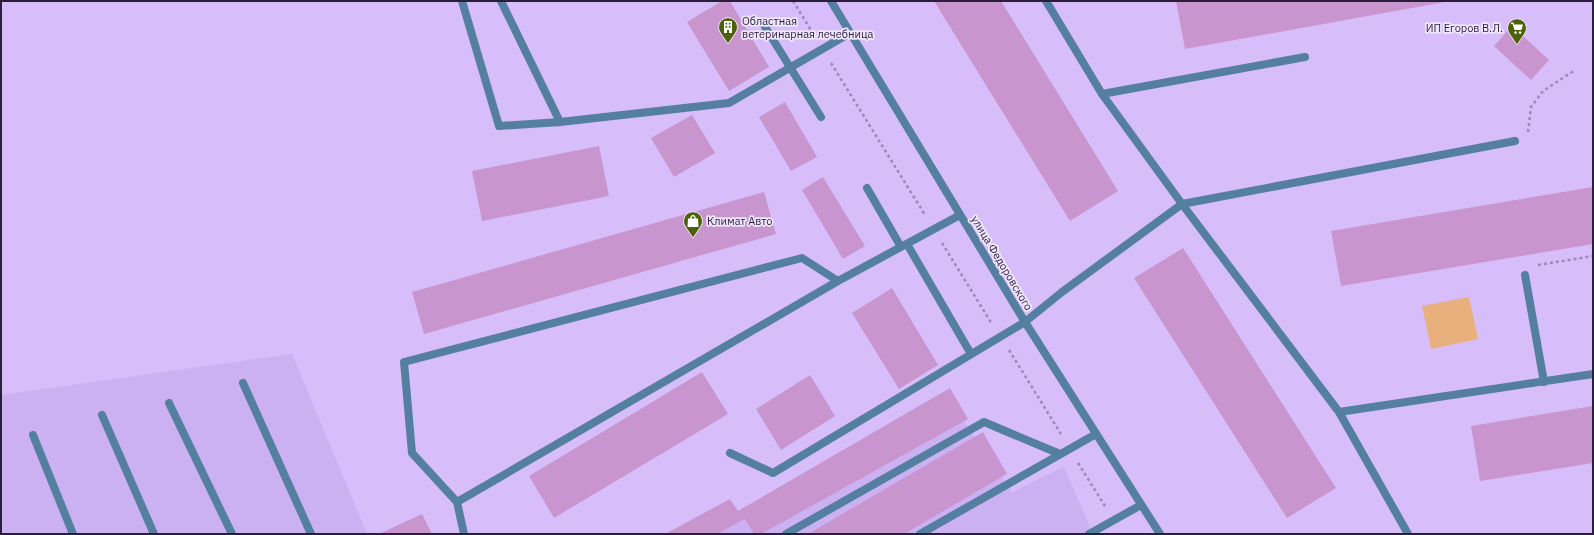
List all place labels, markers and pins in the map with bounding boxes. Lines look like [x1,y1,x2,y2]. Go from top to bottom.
place label: Областная ветеринарная лечебница [742,14,874,41]
building icon: Областная ветеринарная лечебница [717,16,739,44]
supermarket icon: ИП Егоров В.Л. [1506,17,1528,45]
place label: ИП Егоров В.Л. [1426,21,1503,35]
shop icon: Климат Авто [682,210,704,238]
place label: Климат Авто [707,214,772,228]

